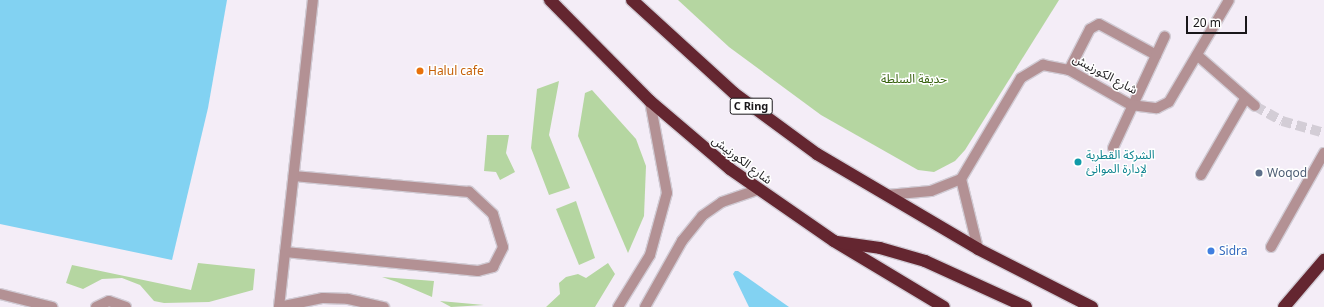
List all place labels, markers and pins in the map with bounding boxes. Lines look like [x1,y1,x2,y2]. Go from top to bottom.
place label: Halul cafe [428,64,484,78]
marker: Halul cafe [415,66,425,76]
place label: الشركة القطرية لإدارة الموانئ [1086,148,1155,176]
marker: الشركة القطرية لإدارة الموانئ [1073,157,1083,167]
place label: Woqod [1267,166,1307,180]
marker: Woqod [1254,168,1264,178]
place label: Sidra [1219,244,1248,258]
marker: Sidra [1206,246,1216,256]

